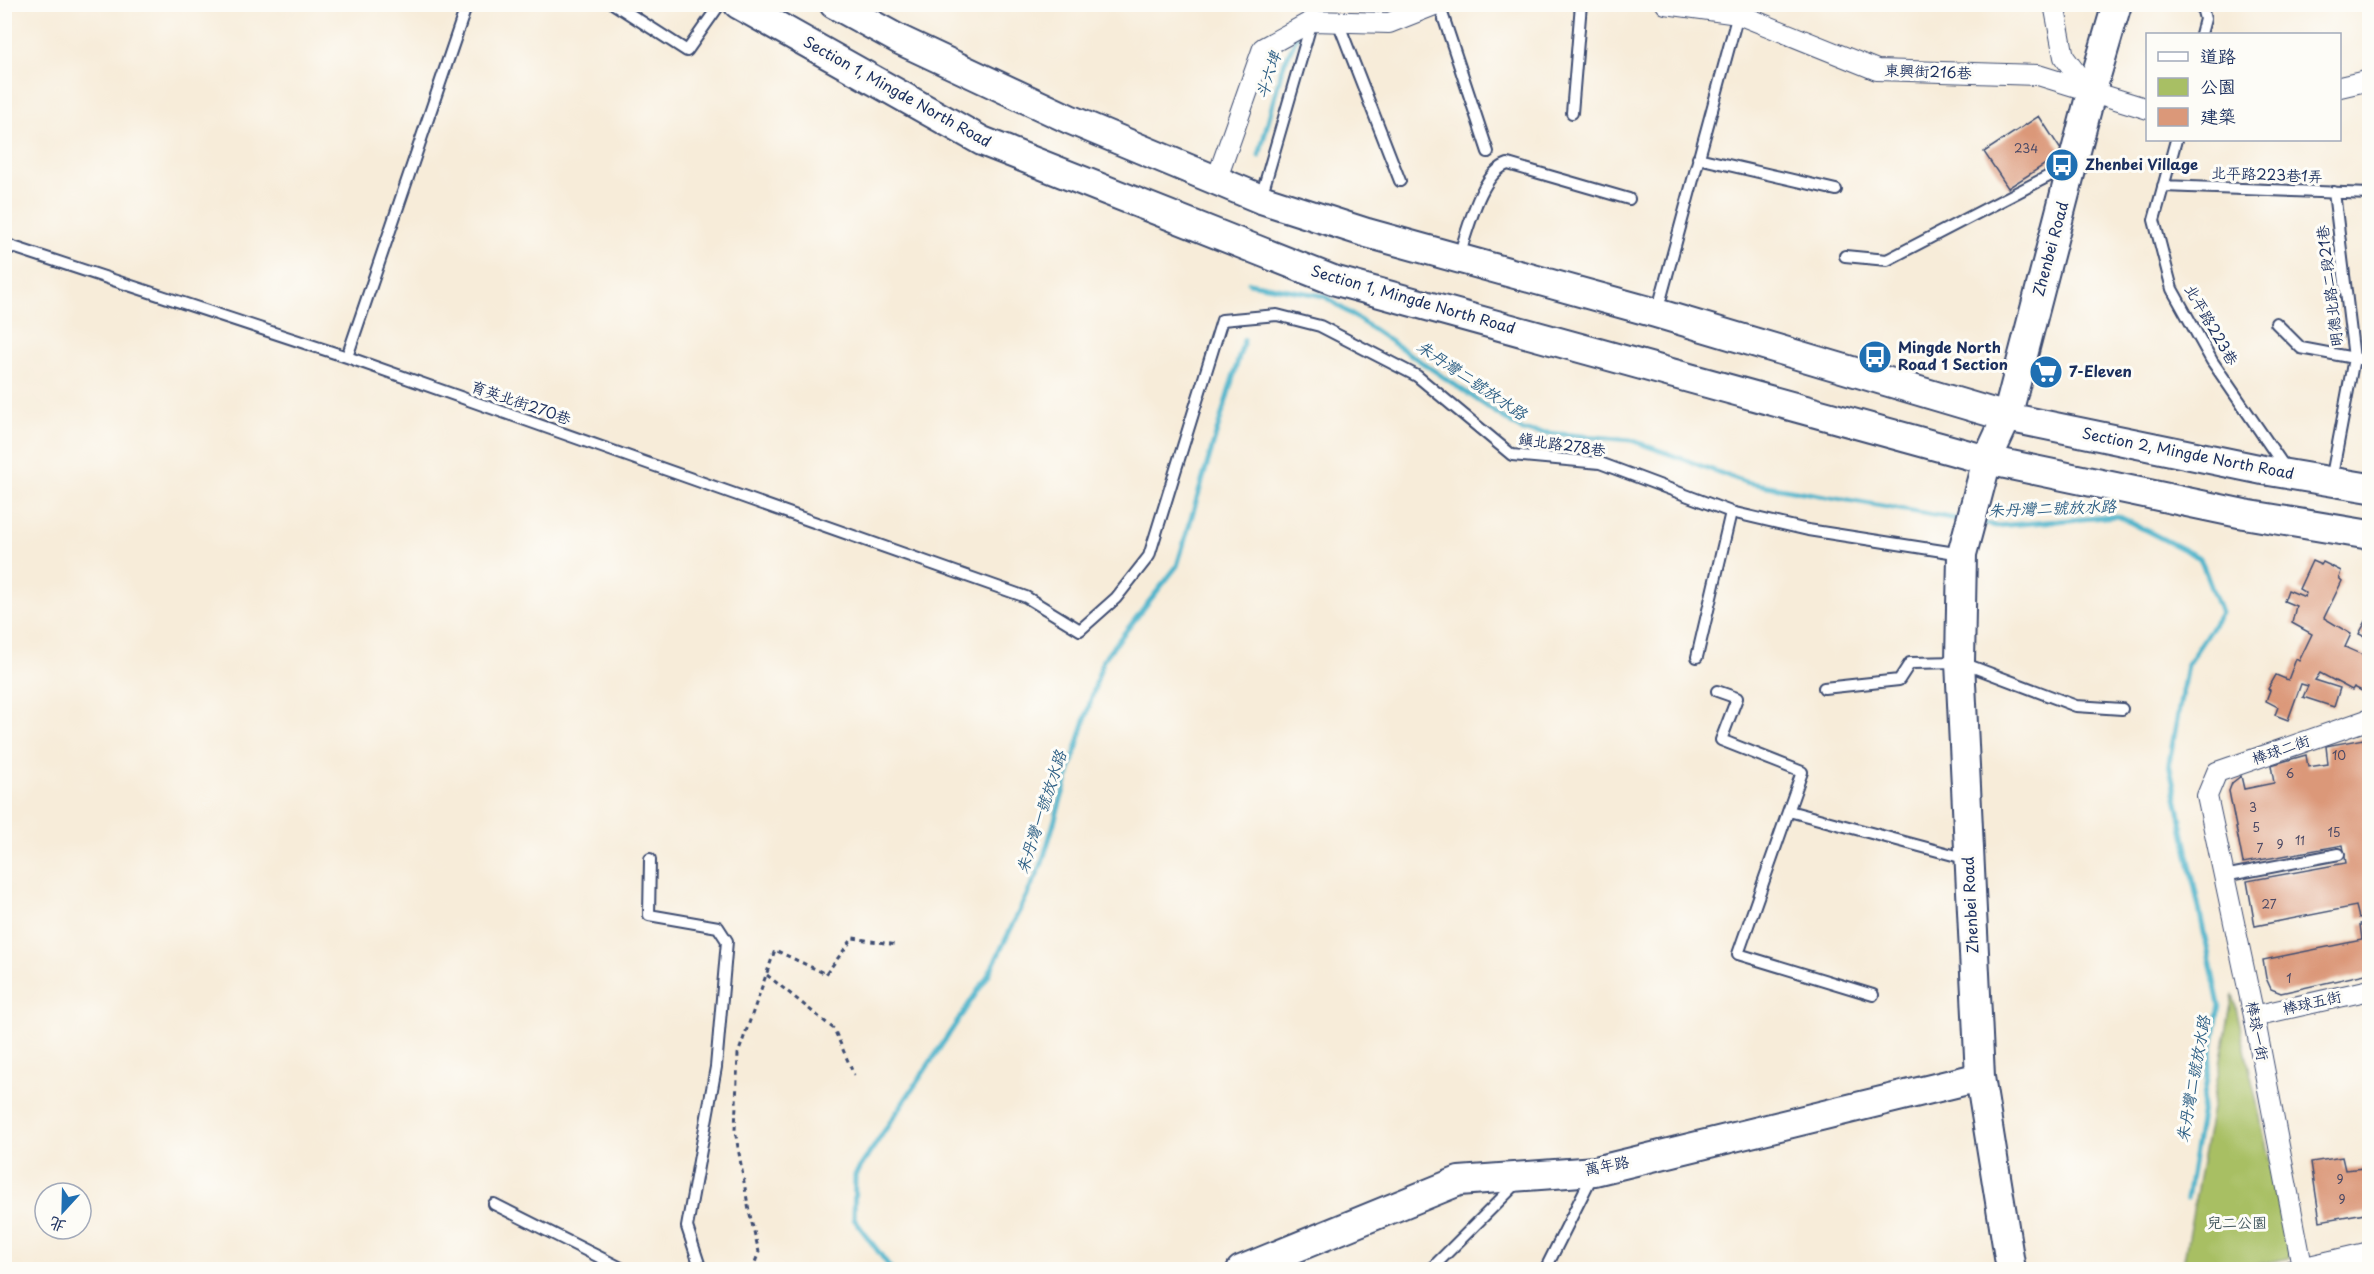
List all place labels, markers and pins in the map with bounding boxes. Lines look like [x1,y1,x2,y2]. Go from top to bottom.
bus stop icon: Zhenbei Village [2044,147,2080,183]
place label: Zhenbei Village [2085,152,2198,175]
place label: Mingde North Road 1 Section [1898,335,2008,375]
bus stop icon: Mingde North Road 1 Section [1857,339,1893,375]
supermarket icon: 7-Eleven [2028,354,2064,390]
place label: 7-Eleven [2069,359,2132,382]

